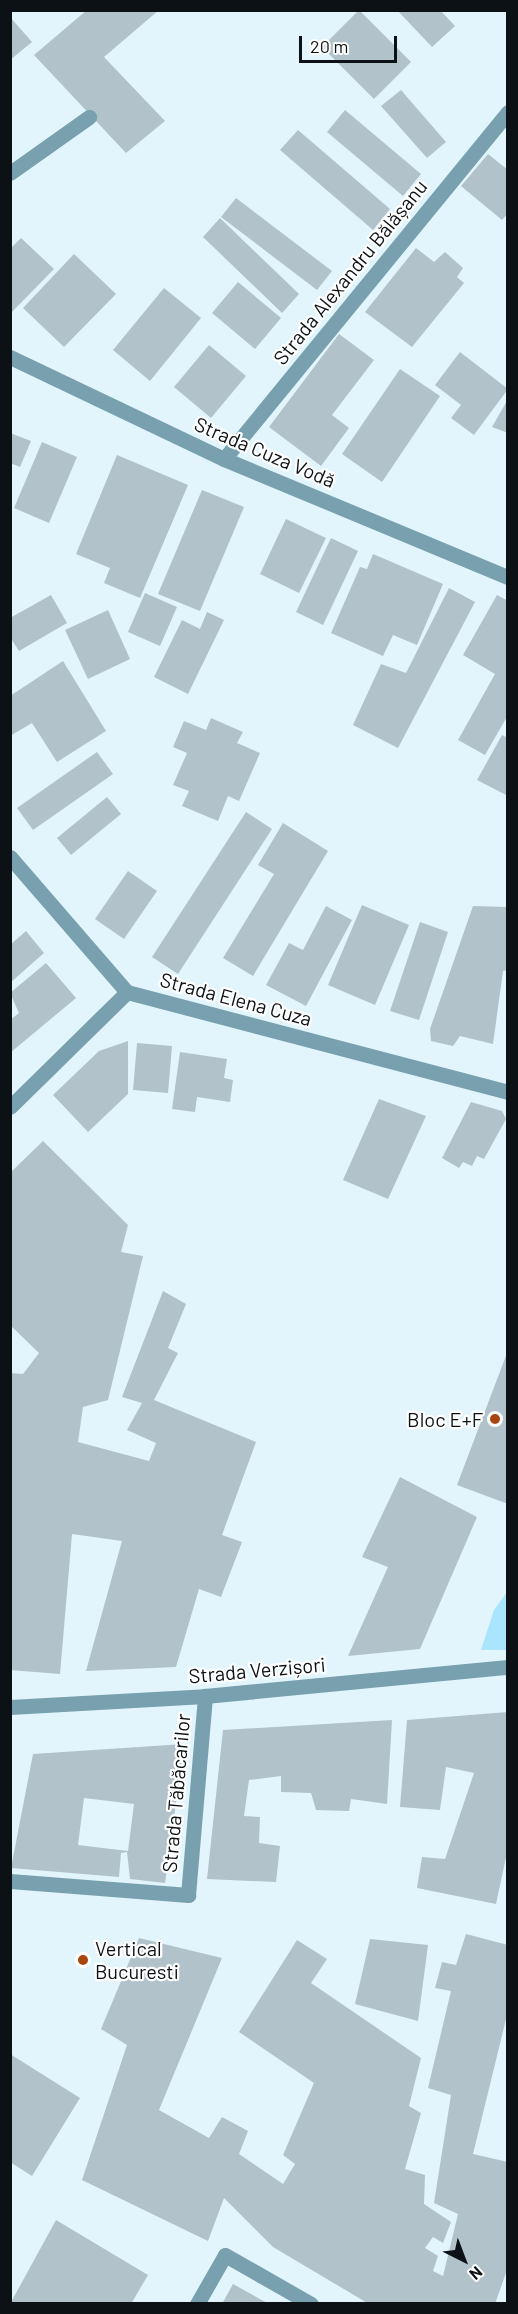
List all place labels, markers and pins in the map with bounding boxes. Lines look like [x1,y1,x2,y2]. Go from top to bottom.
place label: Bloc E+F [407,1407,483,1431]
marker: Bloc E+F [488,1412,502,1426]
place label: Vertical Bucuresti [95,1936,179,1983]
marker: Vertical Bucuresti [76,1953,90,1967]

